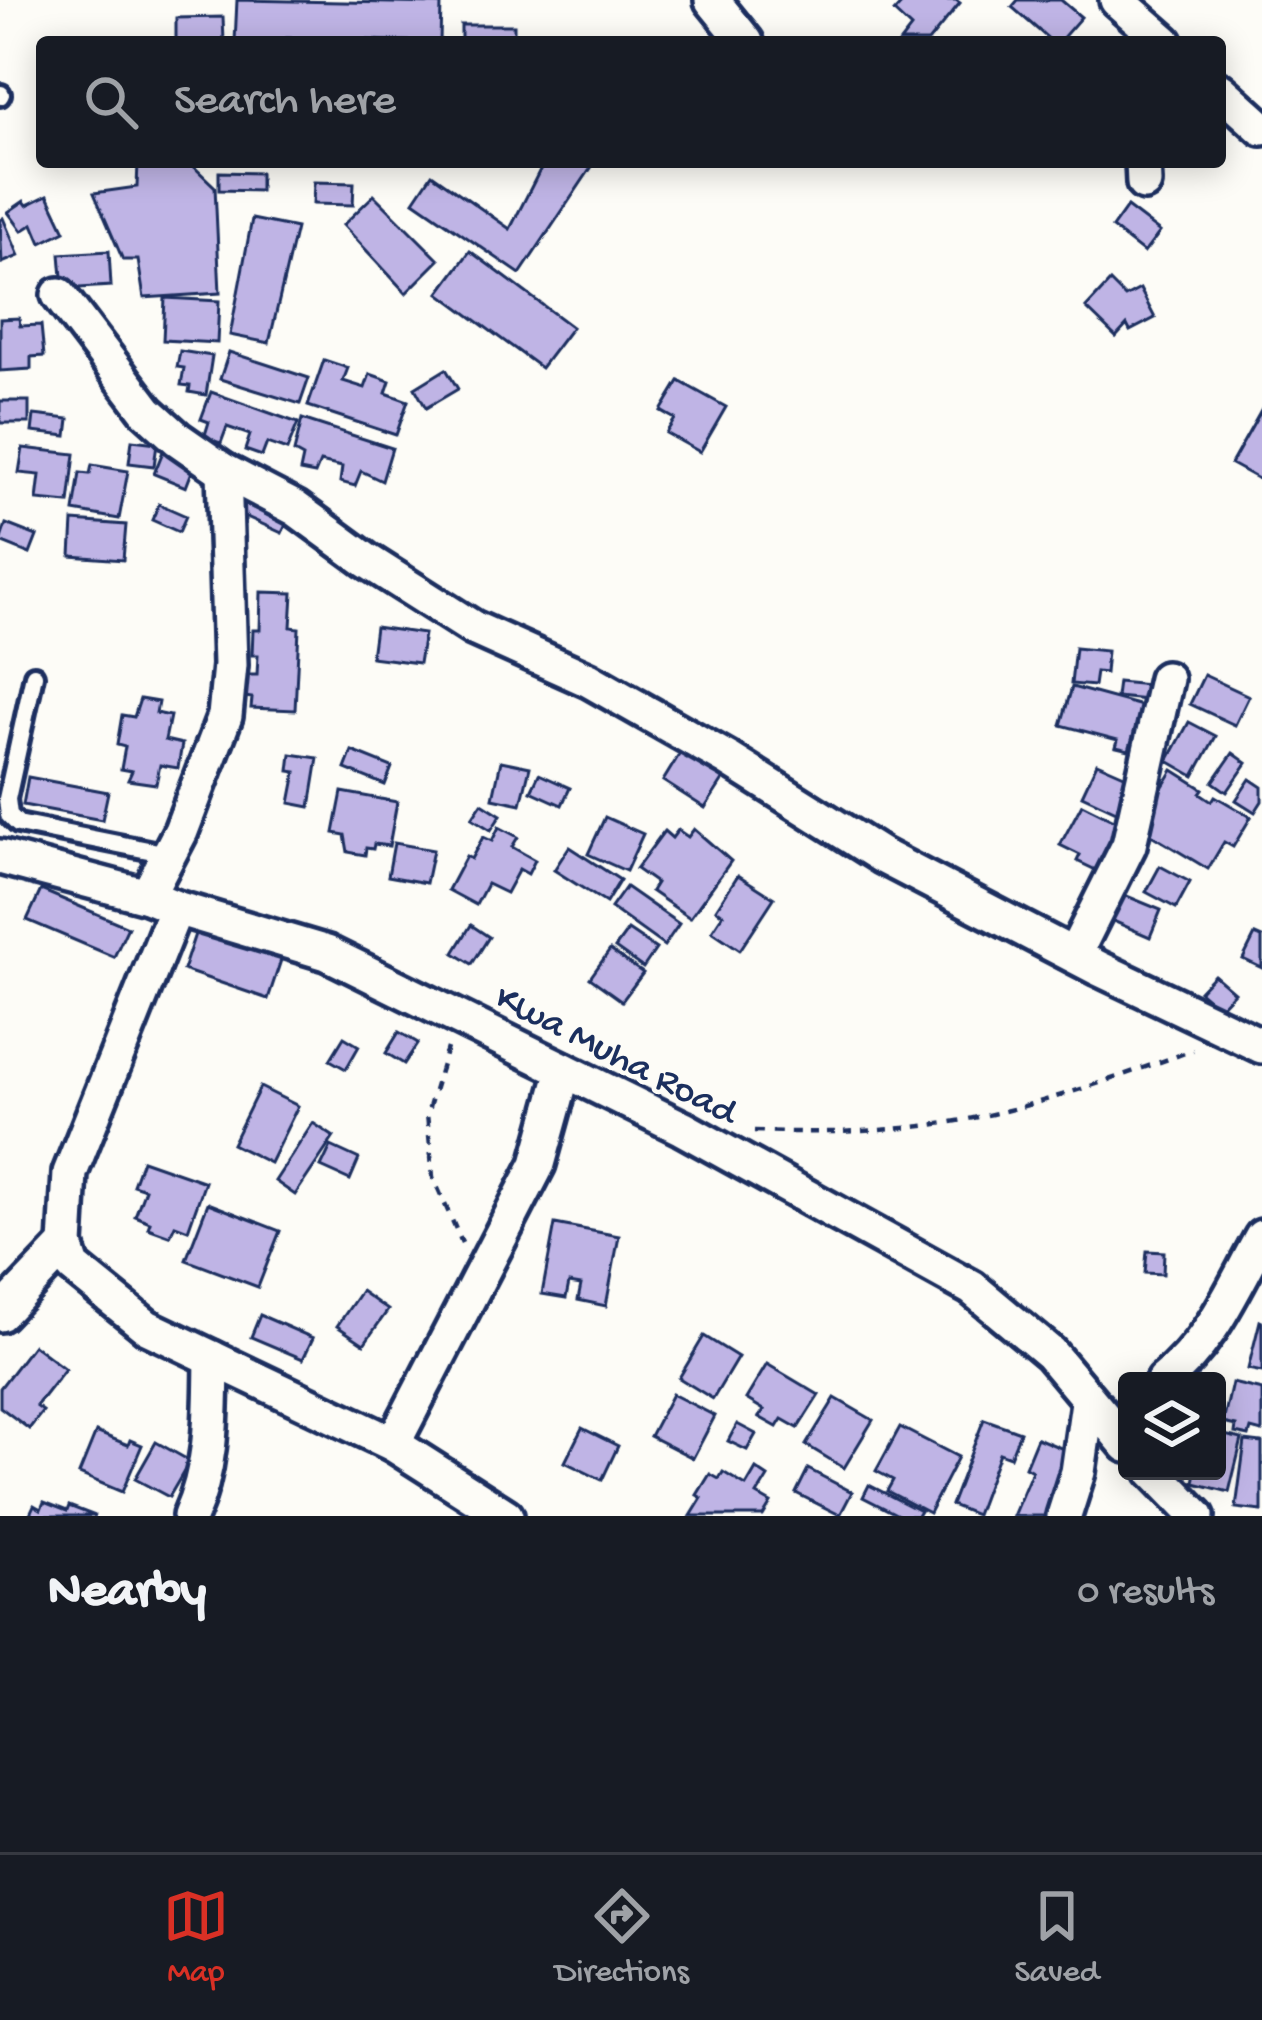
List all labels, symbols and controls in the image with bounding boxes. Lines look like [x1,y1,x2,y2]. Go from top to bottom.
search box [36,36,1226,168]
icon: search [78,69,144,135]
text: Search here [174,76,396,129]
street label: Kwa Muha Road [486,977,746,1139]
map controls [1118,1372,1226,1480]
button: layers [1118,1372,1226,1480]
text: Nearby [48,1564,206,1624]
text: 0 results [1077,1571,1214,1617]
tab: Map [163,1883,229,1993]
tab: Directions [555,1883,689,1993]
tab: Saved [1015,1883,1099,1993]

